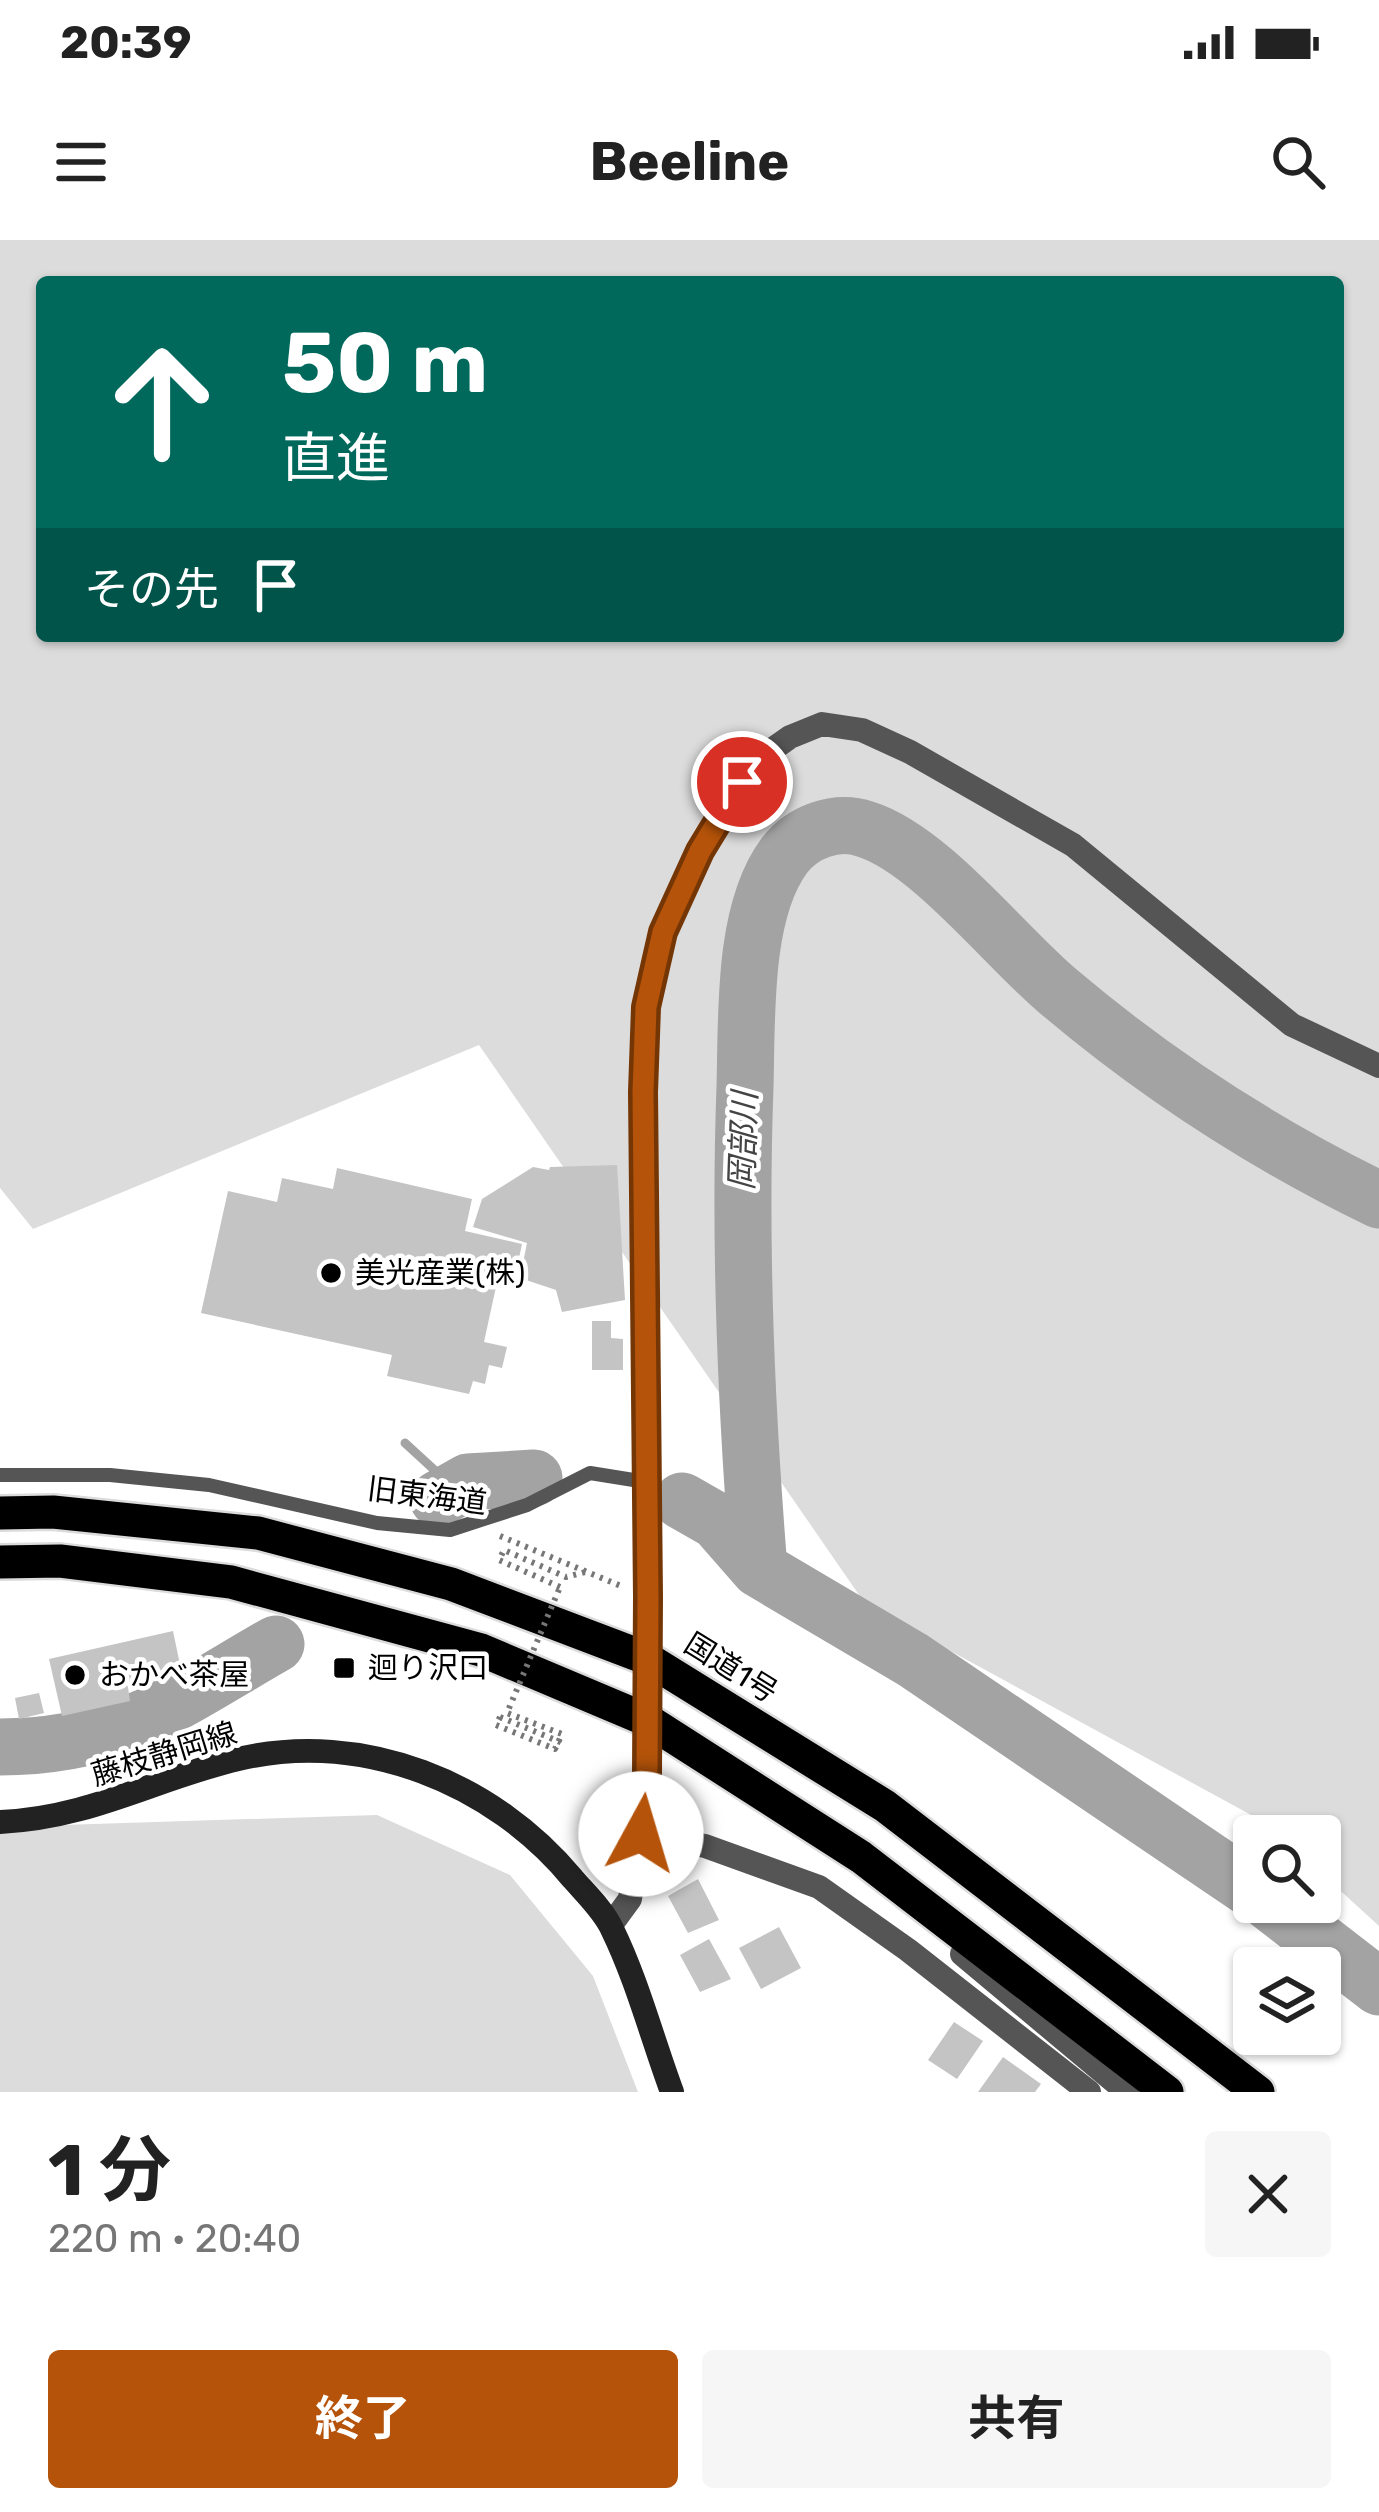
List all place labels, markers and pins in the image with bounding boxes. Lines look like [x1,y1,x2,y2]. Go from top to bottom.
pin [691,731,793,833]
place label: 美光産業(株) [355,1255,525,1291]
marker: 美光産業(株) [318,1260,344,1286]
place label: 迴り沢口 [368,1650,488,1686]
marker: 迴り沢口 [331,1655,357,1681]
place label: おかべ茶屋 [99,1657,249,1693]
marker: おかべ茶屋 [62,1662,88,1688]

